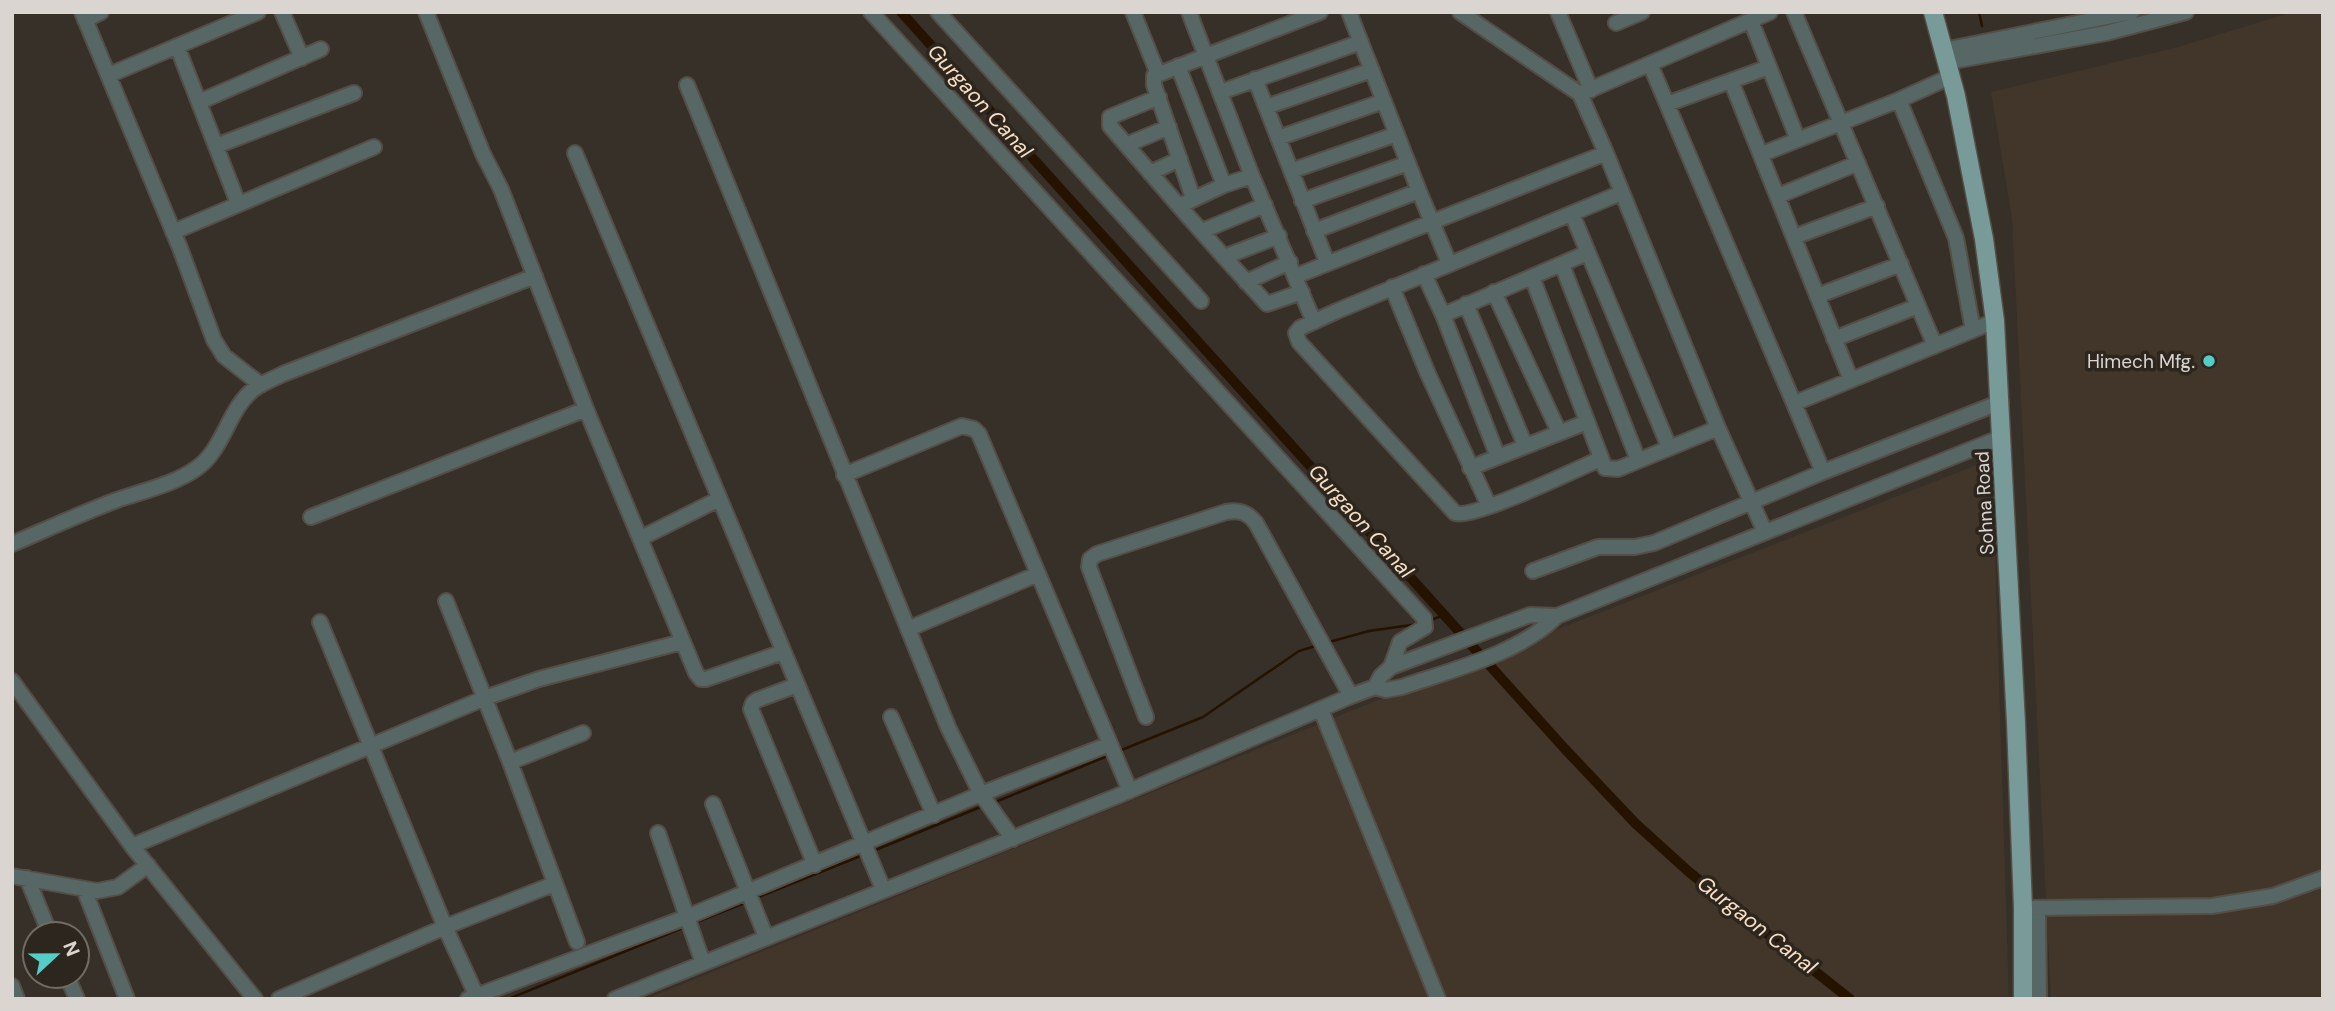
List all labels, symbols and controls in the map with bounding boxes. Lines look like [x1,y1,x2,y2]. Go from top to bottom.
water label: Gurgaon Canal [921,38,1039,164]
place label: Himech Mfg. [2087,349,2195,374]
marker: Himech Mfg. [2201,353,2217,369]
street label: Sohna Road [1969,451,2000,555]
water label: Gurgaon Canal [1302,458,1420,584]
water label: Gurgaon Canal [1691,869,1823,981]
north arrow [21,920,91,990]
text: N [57,938,85,960]

